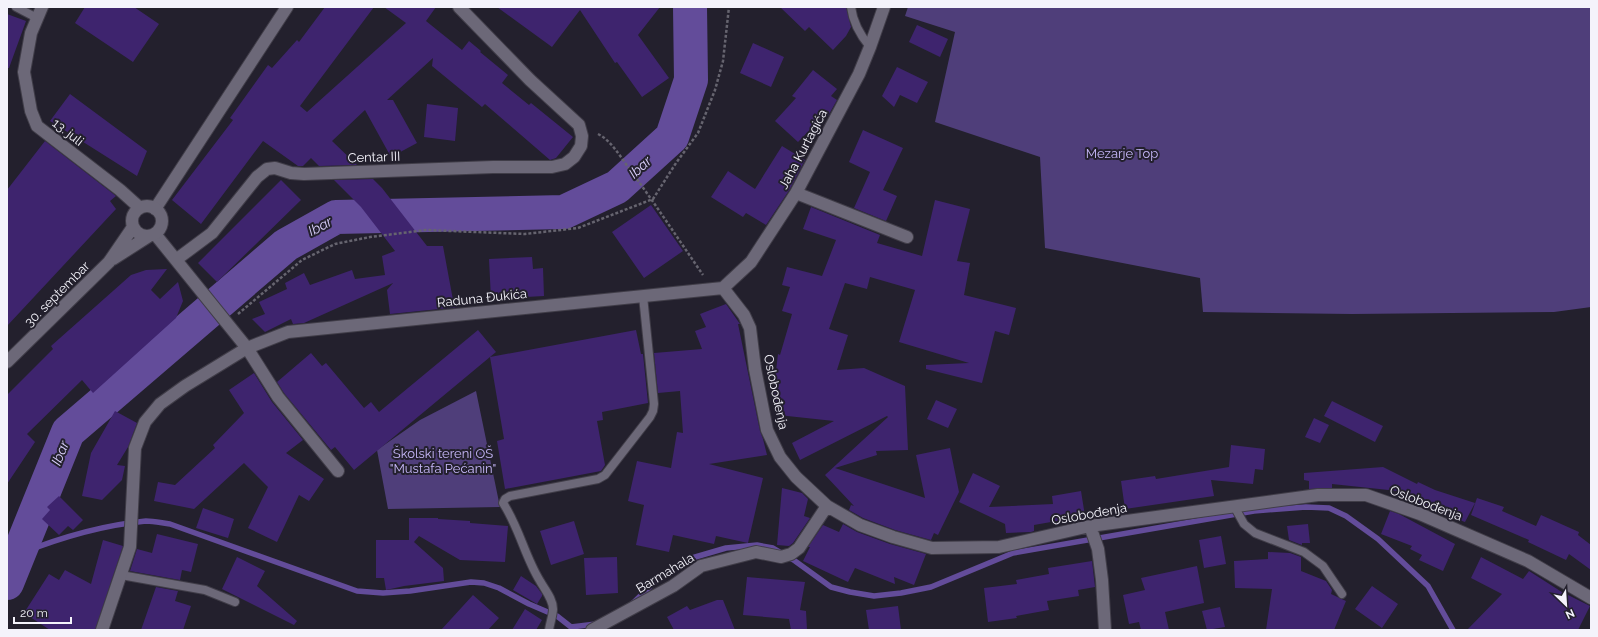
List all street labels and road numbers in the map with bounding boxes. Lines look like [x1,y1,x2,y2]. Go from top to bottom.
street label: Jaha Kurtagića [776,107,830,191]
street label: 13. juli [49,115,87,149]
street label: Centar III [347,149,401,165]
street label: 30. septembar [21,258,93,330]
street label: Raduna Ðukića [436,286,528,310]
street label: Oslobođenja [761,353,791,431]
street label: Oslobođenja [1388,482,1464,524]
street label: Oslobođenja [1050,500,1128,528]
street label: Barmahala [633,550,697,596]

